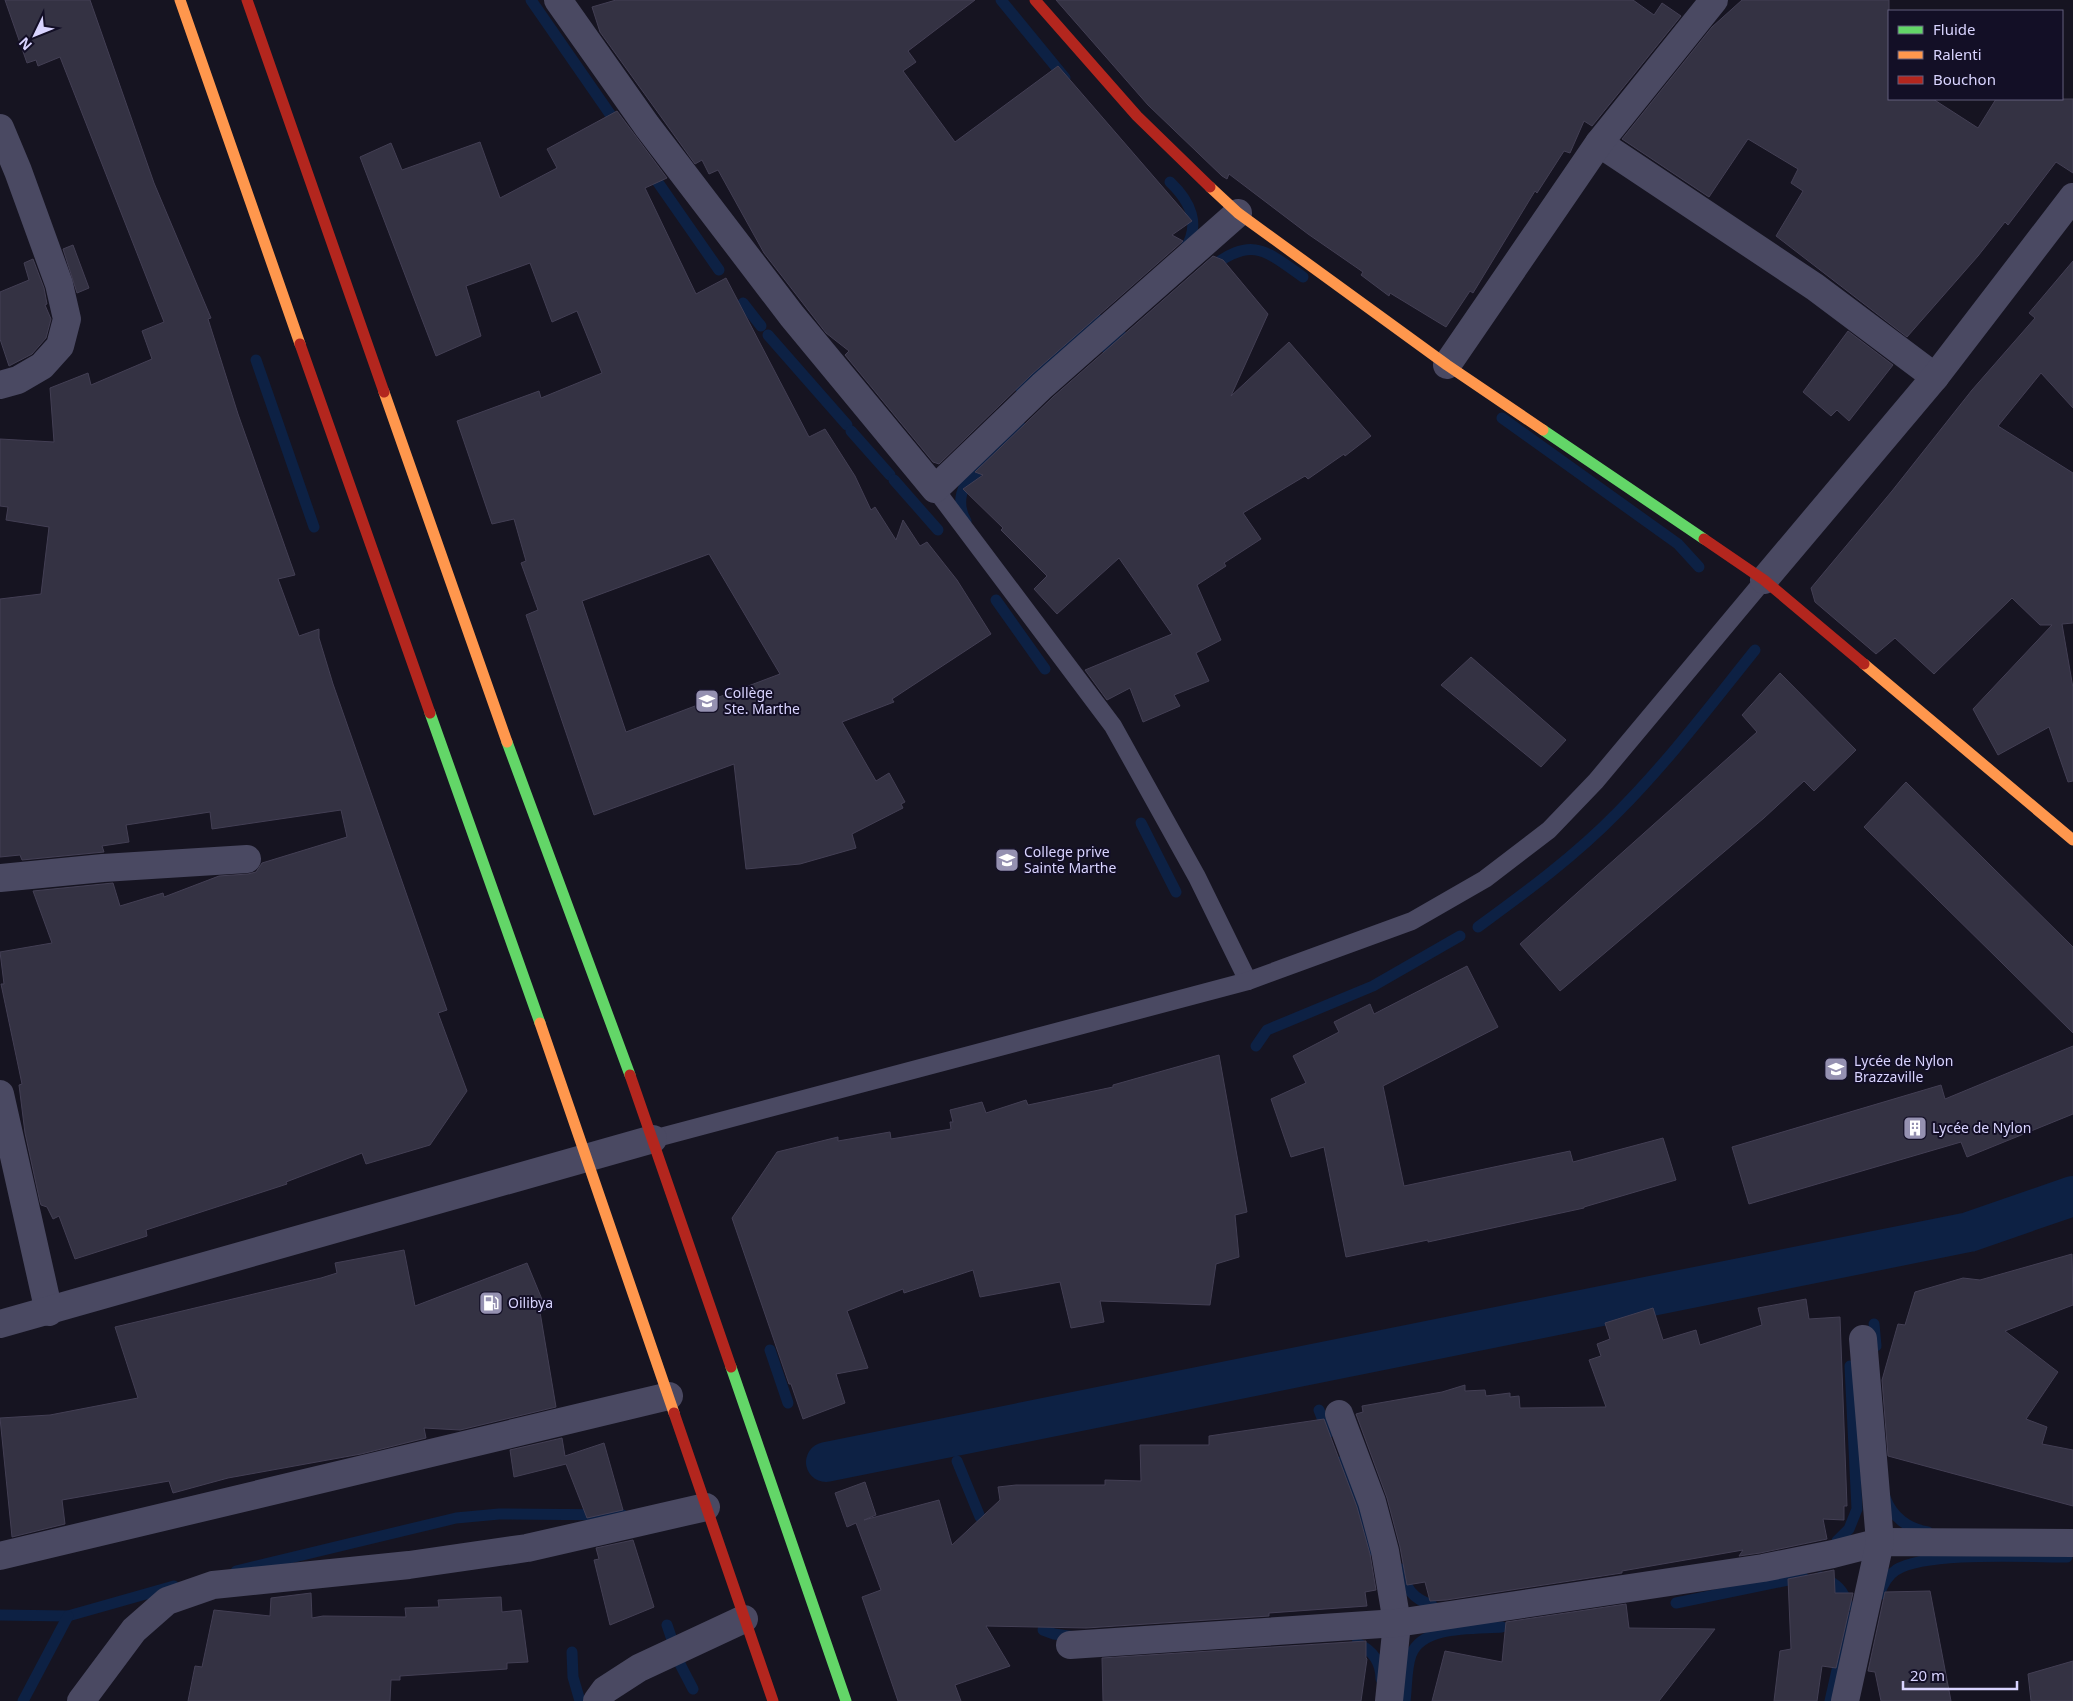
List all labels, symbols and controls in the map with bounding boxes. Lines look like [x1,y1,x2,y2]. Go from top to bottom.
north arrow [10,10,60,60]
legend [1888,10,2063,100]
text: Fluide [1933,19,1975,39]
text: N [14,34,36,55]
text: Ralenti [1933,44,1982,64]
text: Bouchon [1933,69,1996,89]
place label: Collège Ste. Marthe [724,683,800,718]
school or university icon: Collège Ste. Marthe [694,688,720,714]
place label: College prive Sainte Marthe [1024,842,1116,877]
school or university icon: College prive Sainte Marthe [994,847,1020,873]
place label: Lycée de Nylon Brazzaville [1854,1051,1953,1086]
school or university icon: Lycée de Nylon Brazzaville [1823,1056,1849,1082]
building icon: Lycée de Nylon [1902,1115,1928,1141]
place label: Lycée de Nylon [1932,1118,2031,1137]
fuel station icon: Oilibya [478,1290,504,1316]
place label: Oilibya [508,1293,553,1312]
scale bar [1903,1658,2017,1690]
text: 20 m [1910,1665,1945,1685]

